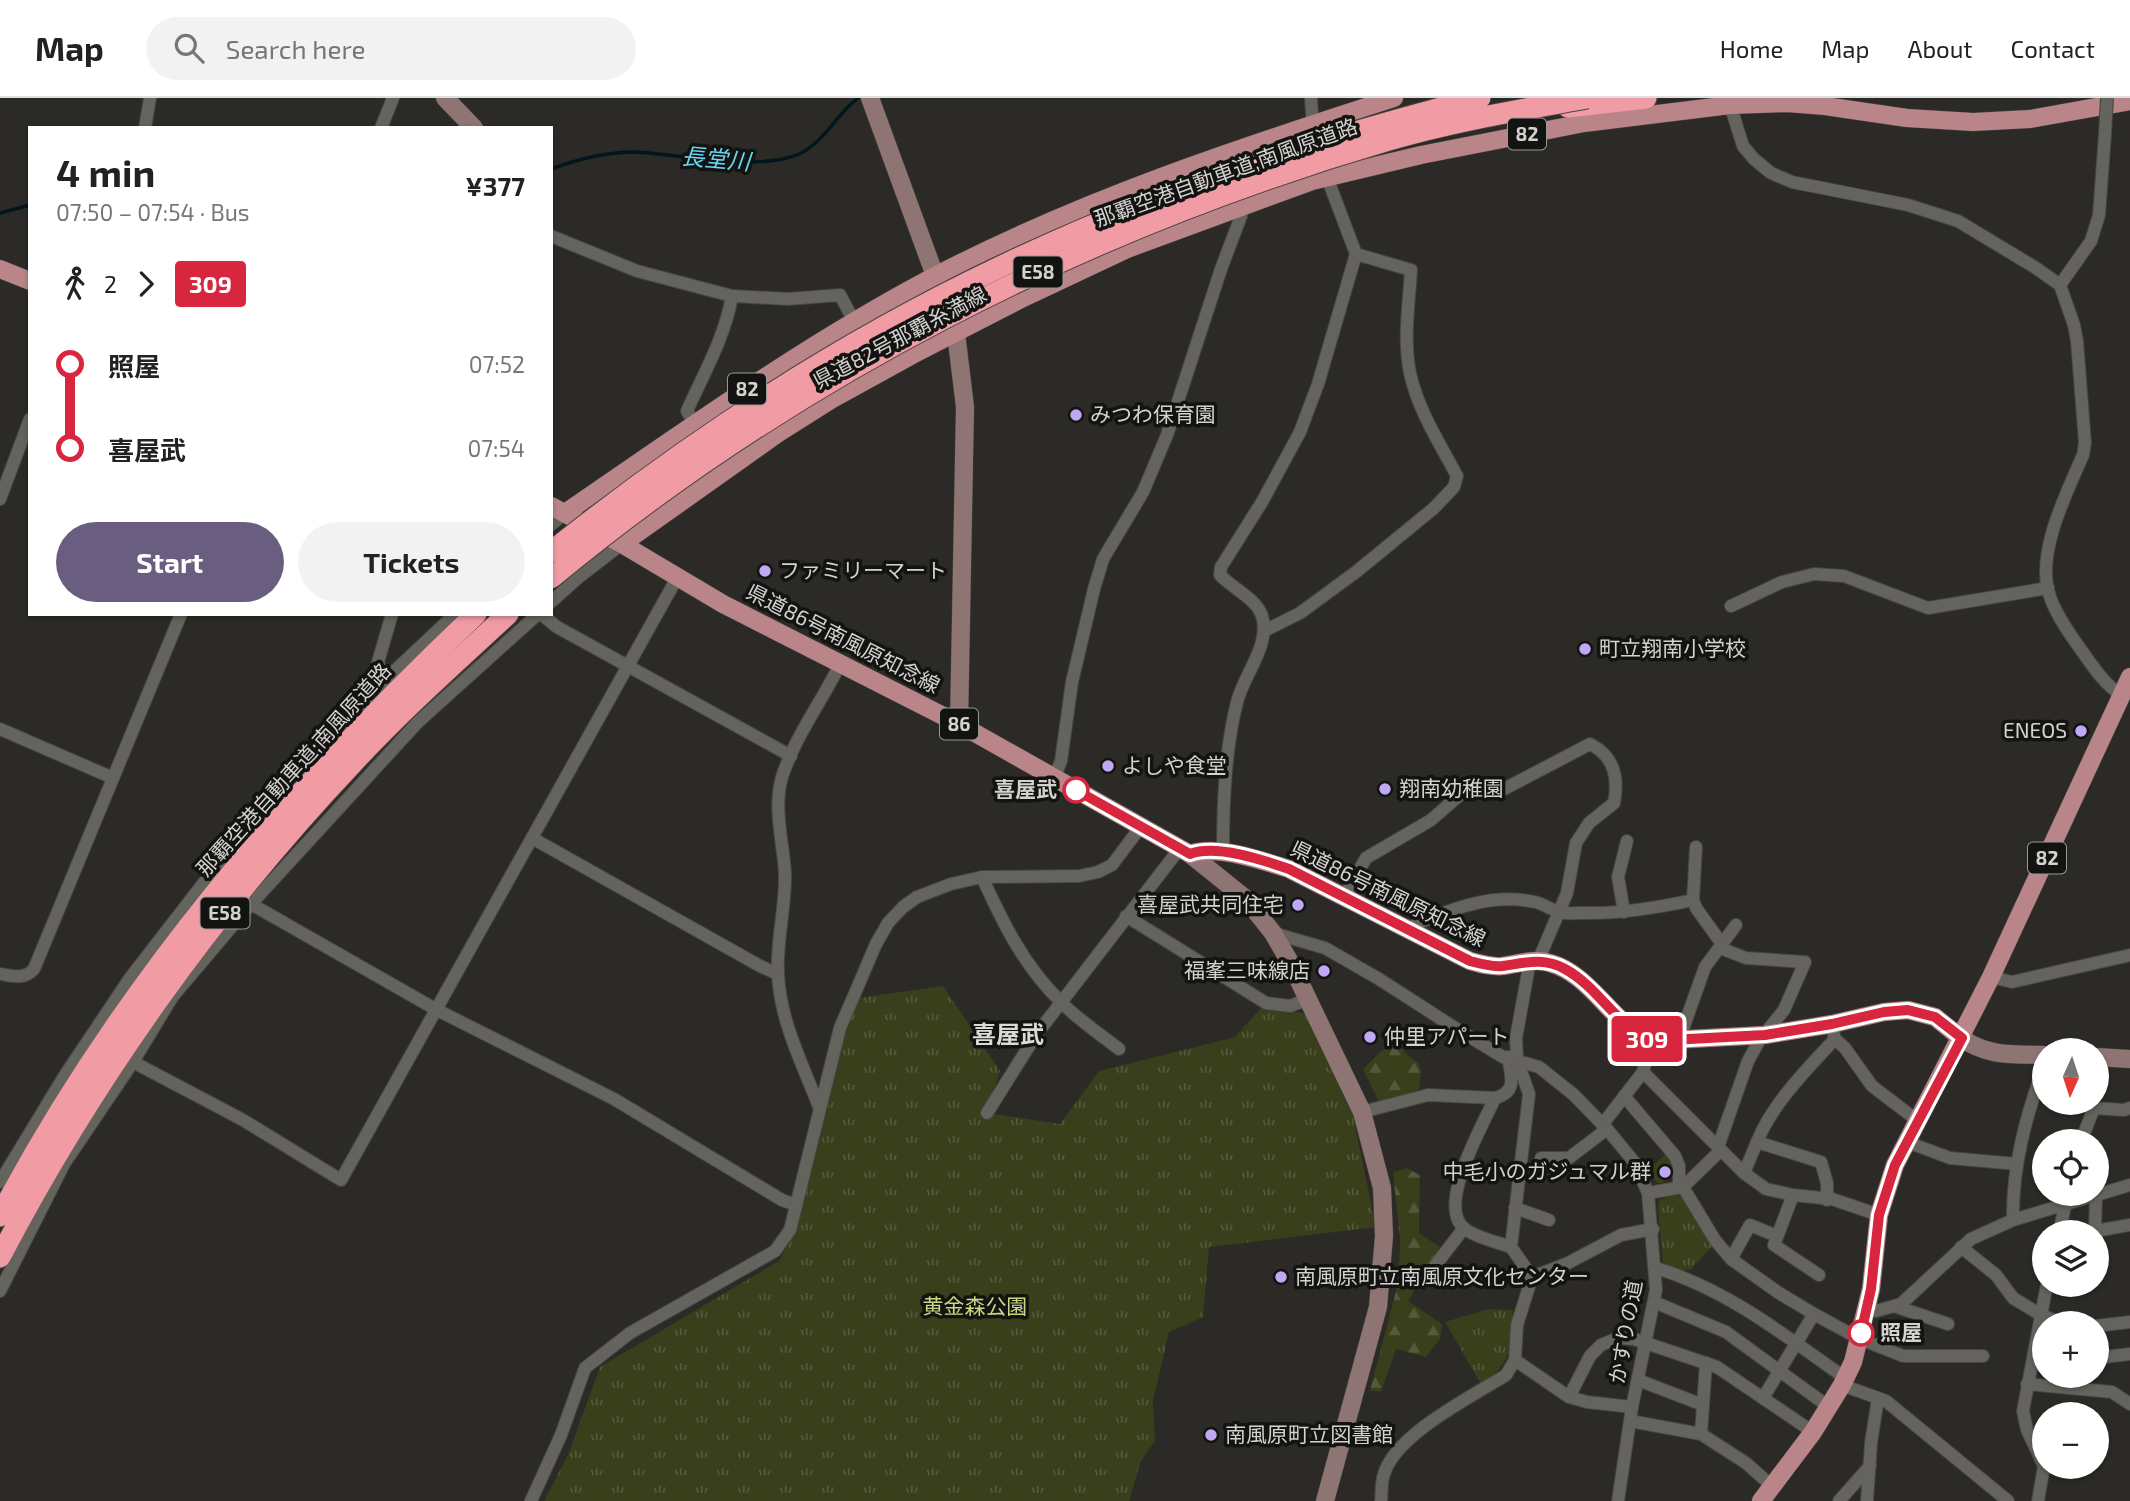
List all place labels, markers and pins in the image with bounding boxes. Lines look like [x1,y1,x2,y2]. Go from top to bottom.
place label: みつわ保育園 [1090,401,1216,426]
marker: みつわ保育園 [1068,407,1084,423]
place label: ファミリーマート [779,557,947,582]
marker: ファミリーマート [757,563,773,579]
place label: 町立翔南小学校 [1599,635,1746,660]
marker: 町立翔南小学校 [1577,641,1593,657]
place label: ENEOS [2003,717,2067,742]
marker: ENEOS [2073,723,2089,739]
place label: よしや食堂 [1122,752,1227,777]
marker: よしや食堂 [1100,758,1116,774]
place label: 翔南幼稚園 [1399,775,1504,800]
place label: 喜屋武 [994,776,1057,801]
marker: 喜屋武 [1063,777,1089,803]
marker: 翔南幼稚園 [1377,781,1393,797]
place label: 喜屋武共同住宅 [1137,891,1284,916]
marker: 喜屋武共同住宅 [1290,897,1306,913]
place label: 福峯三味線店 [1184,957,1310,982]
marker: 福峯三味線店 [1316,963,1332,979]
place label: 仲里アパート [1384,1023,1510,1048]
marker: 仲里アパート [1362,1029,1378,1045]
place label: 中毛小のガジュマル群 [1442,1158,1651,1183]
marker: 中毛小のガジュマル群 [1657,1164,1673,1180]
place label: 南風原町立南風原文化センター [1295,1263,1589,1288]
marker: 南風原町立南風原文化センター [1273,1269,1289,1285]
place label: 照屋 [1880,1319,1922,1344]
marker: 照屋 [1848,1320,1874,1346]
place label: 南風原町立図書館 [1225,1421,1393,1446]
marker: 南風原町立図書館 [1203,1427,1219,1443]

